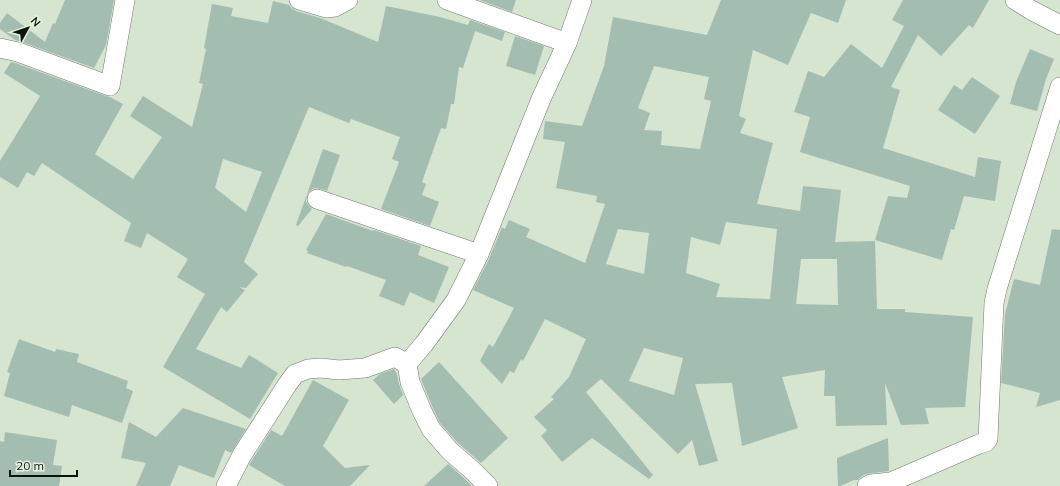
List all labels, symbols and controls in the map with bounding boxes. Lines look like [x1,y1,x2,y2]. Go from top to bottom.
north arrow [8,8,48,48]
text: N [28,14,44,29]
scale bar [10,452,77,478]
text: 20 m [16,458,44,473]

